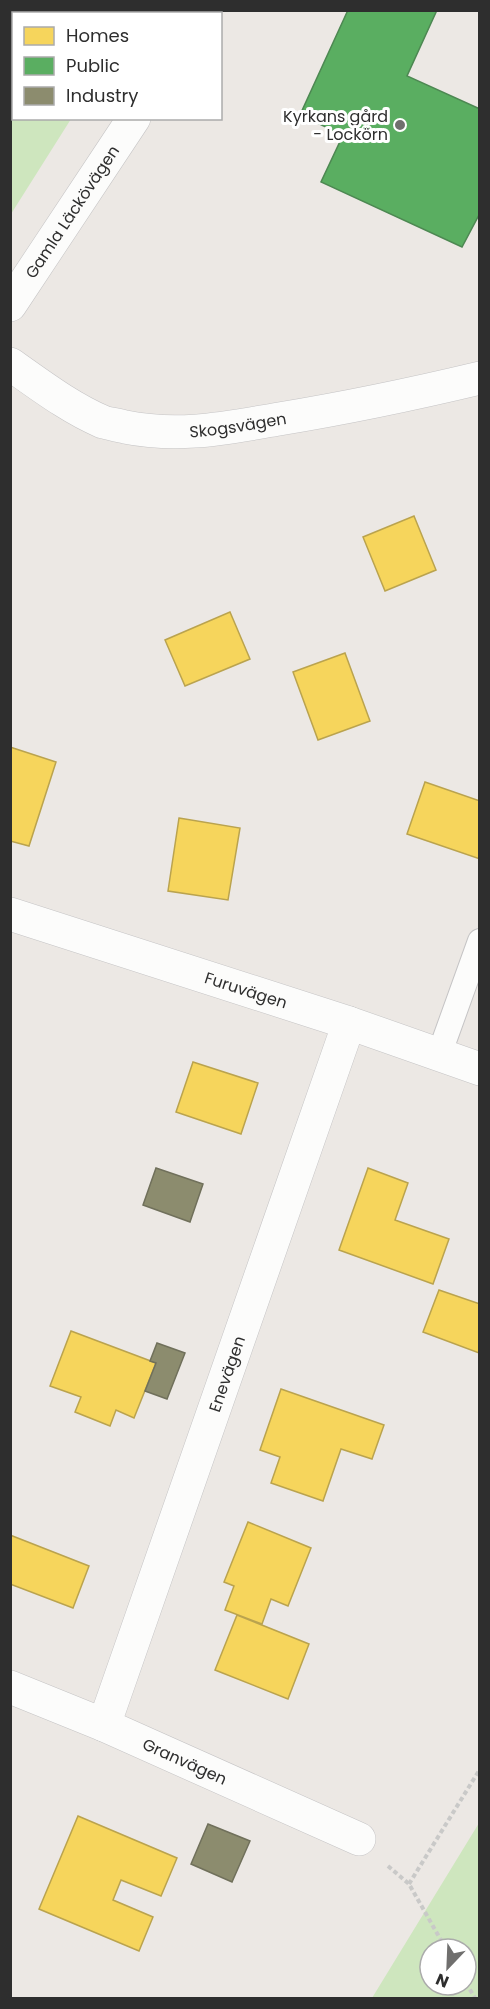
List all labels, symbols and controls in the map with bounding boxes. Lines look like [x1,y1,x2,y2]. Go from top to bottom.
legend [12,12,222,120]
text: Homes [66,23,129,48]
text: Public [66,53,120,78]
text: Industry [66,83,138,108]
place label: Kyrkans gård - Lockörn [283,105,388,146]
marker: Kyrkans gård - Lockörn [393,118,407,132]
street label: Gamla Läckövägen [19,140,124,283]
street label: Skogsvägen [189,406,288,443]
street label: Furuvägen [202,966,290,1014]
street label: Enevägen [203,1333,250,1415]
street label: Granvägen [139,1732,231,1790]
north arrow [418,1937,478,1997]
text: N [432,1967,452,1993]

